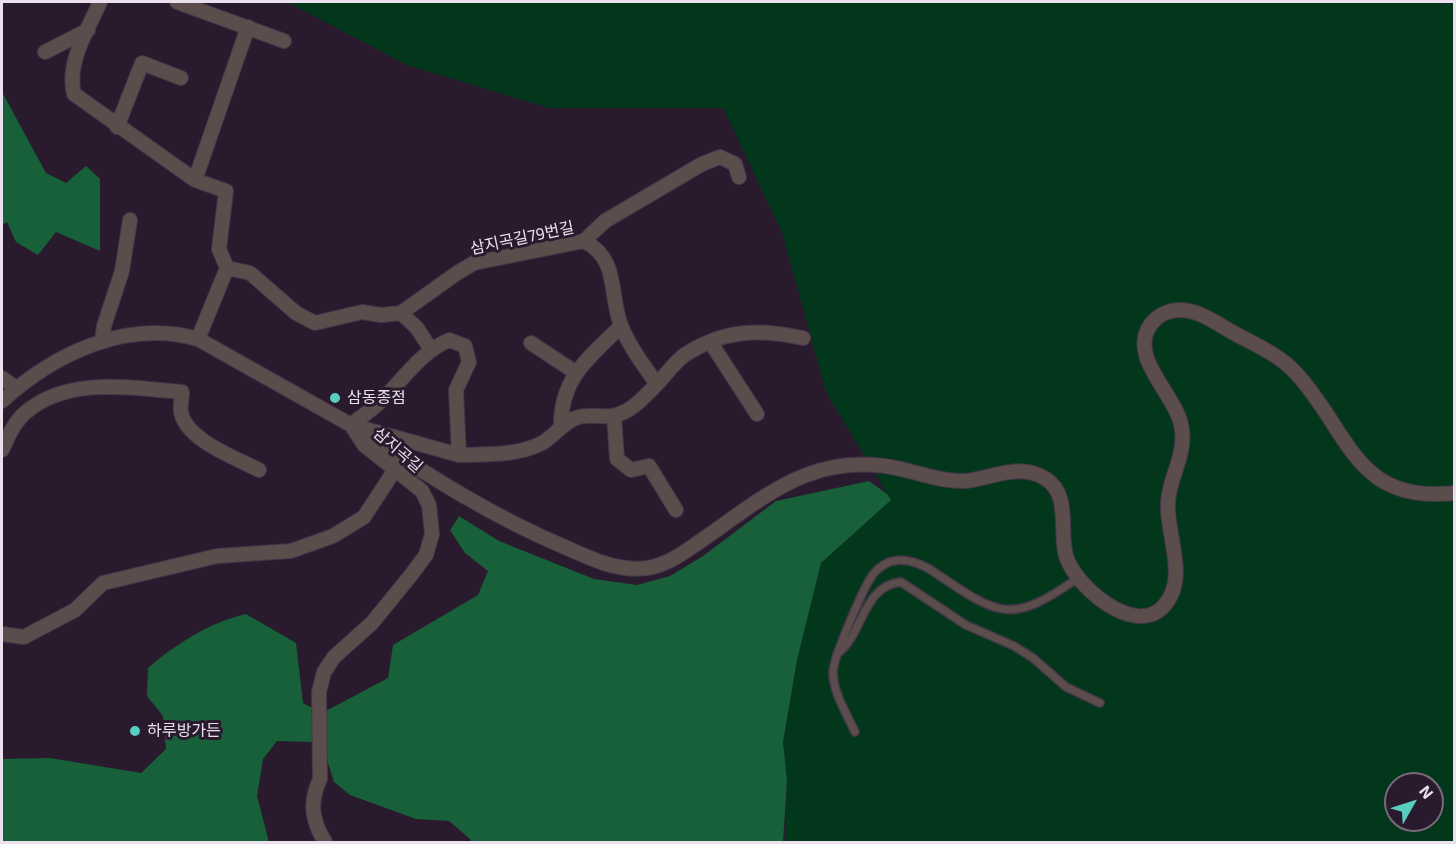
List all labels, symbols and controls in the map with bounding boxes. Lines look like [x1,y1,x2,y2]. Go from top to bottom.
street label: 삼지곡길79번길 [468,218,576,258]
place label: 삼동종점 [347,388,406,408]
marker: 삼동종점 [328,391,342,405]
street label: 삼지곡길 [369,423,427,477]
place label: 하루방가든 [147,721,221,741]
marker: 하루방가든 [128,724,142,738]
north arrow [1384,772,1444,832]
text: N [1416,781,1438,802]

